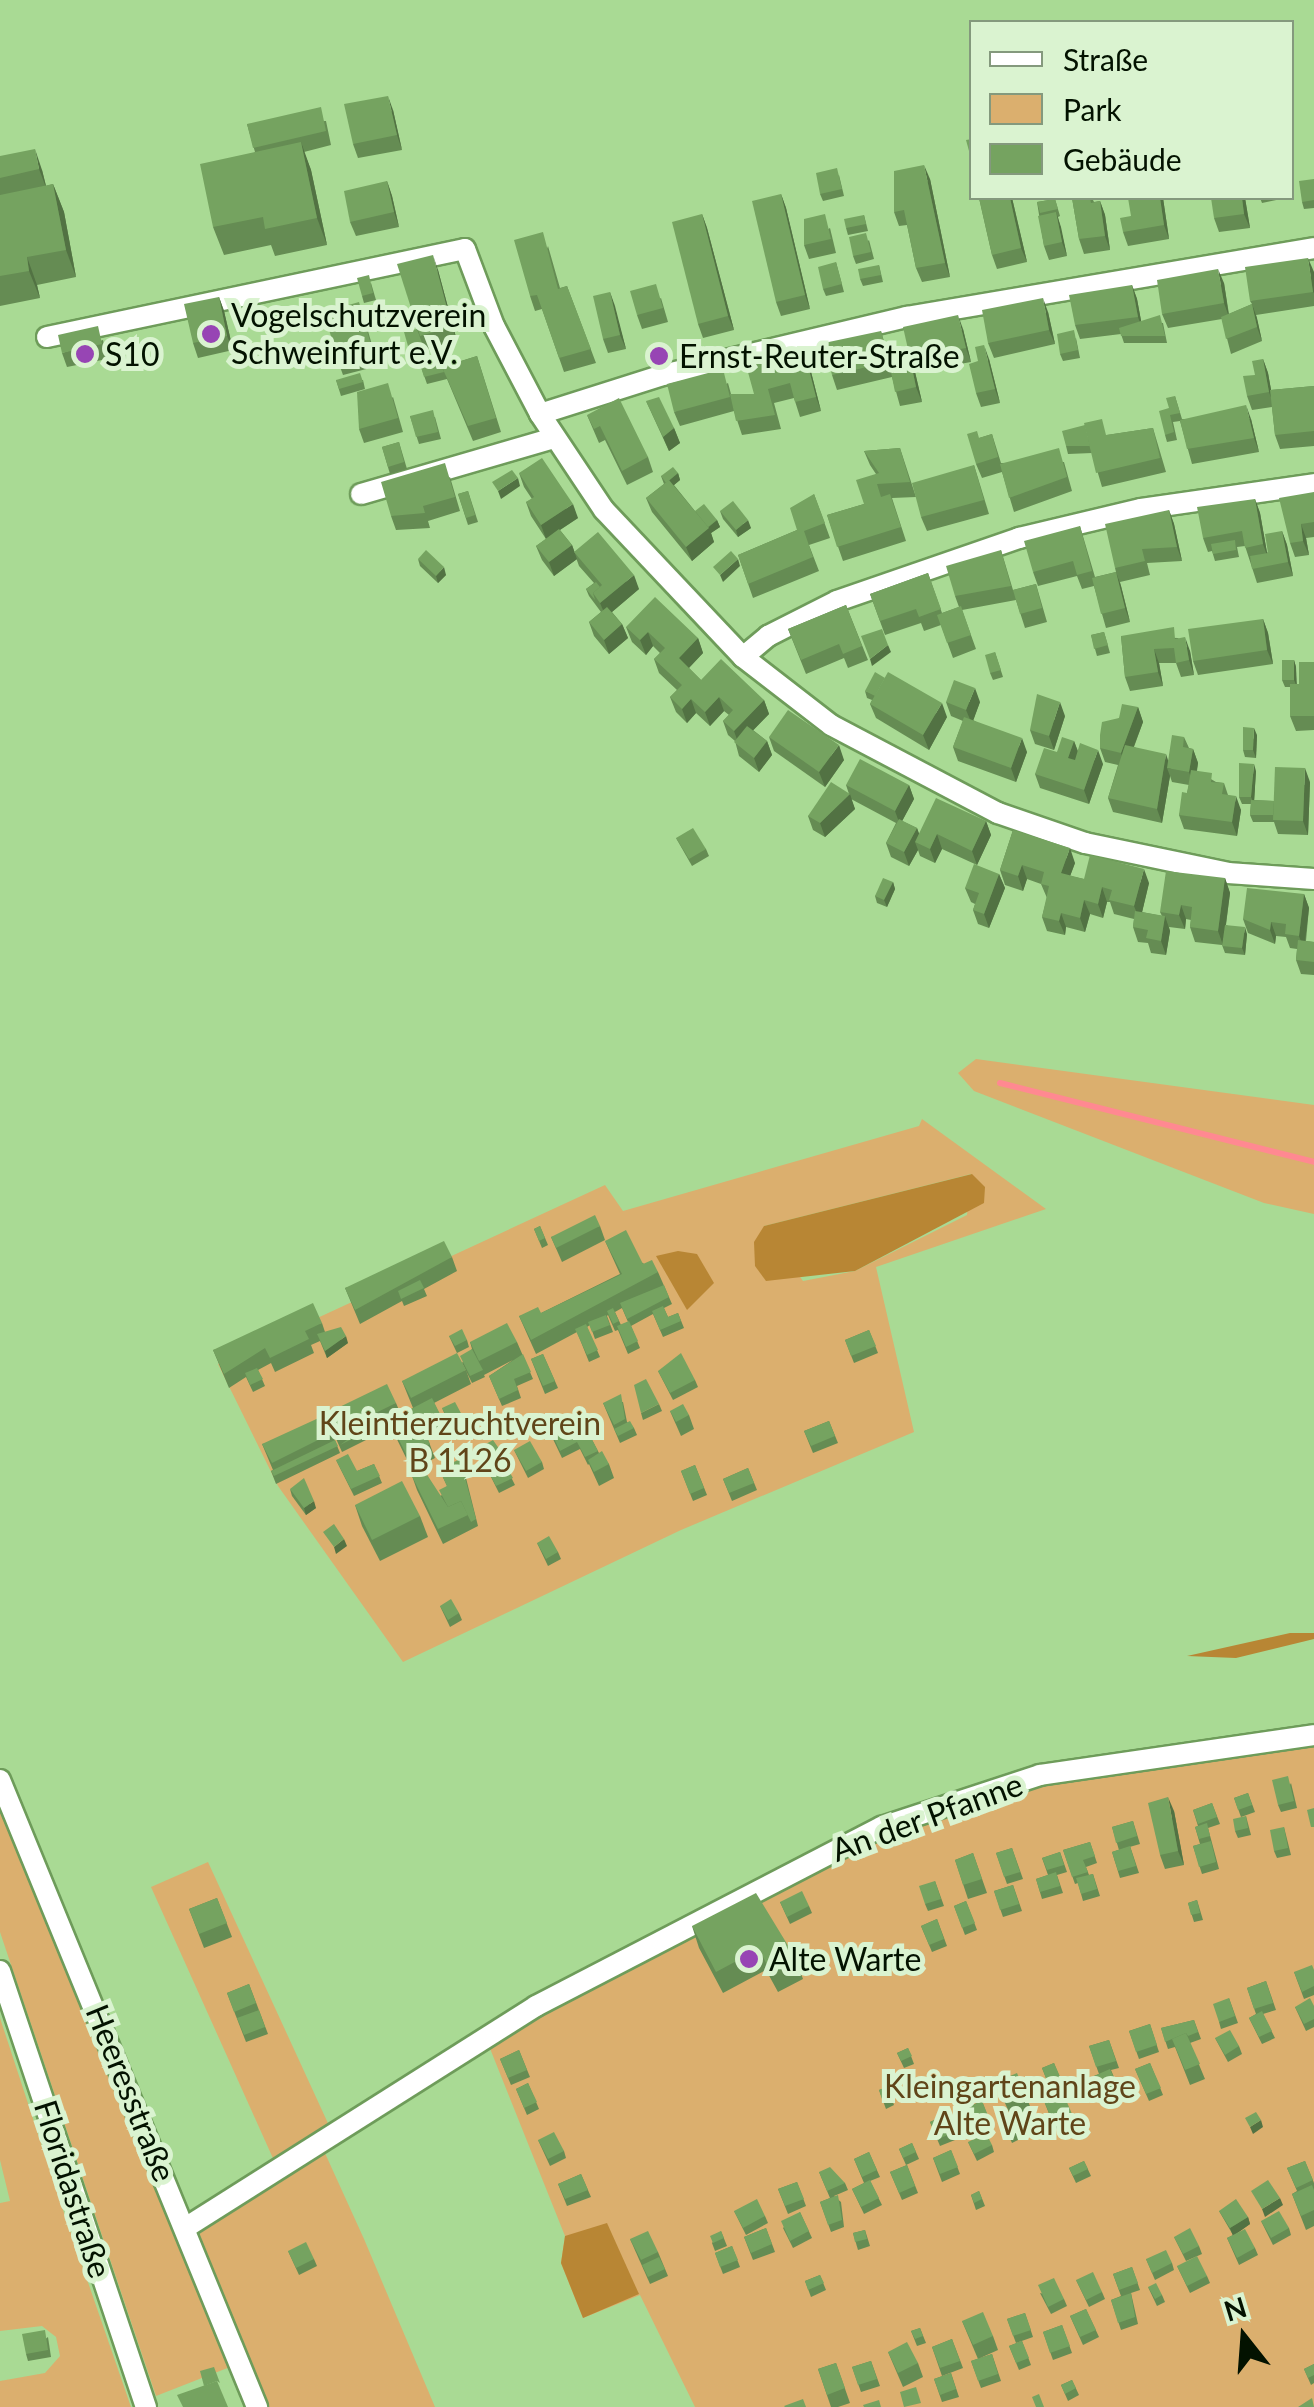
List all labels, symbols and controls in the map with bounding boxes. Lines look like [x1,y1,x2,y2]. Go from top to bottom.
legend [969,20,1294,200]
text: Straße [1063,41,1148,77]
text: Park [1063,91,1122,127]
text: Gebäude [1063,141,1182,177]
place label: Vogelschutzverein Schweinfurt e.V. [231,297,486,372]
marker: Vogelschutzverein Schweinfurt e.V. [200,323,222,345]
place label: S10 [105,335,159,373]
place label: Ernst-Reuter-Straße [679,337,960,375]
marker: S10 [74,343,96,365]
marker: Ernst-Reuter-Straße [648,345,670,367]
park label: Kleintierzuchtverein B 1126 [319,1405,601,1480]
street label: An der Pfanne [826,1765,1028,1869]
place label: Alte Warte [769,1940,922,1978]
marker: Alte Warte [738,1948,760,1970]
street label: Heeresstraße [78,1999,184,2187]
park label: Kleingartenanlage Alte Warte [884,2068,1136,2143]
street label: Floridastraße [26,2095,120,2283]
north arrow [1194,2287,1294,2387]
text: N [1220,2289,1251,2328]

